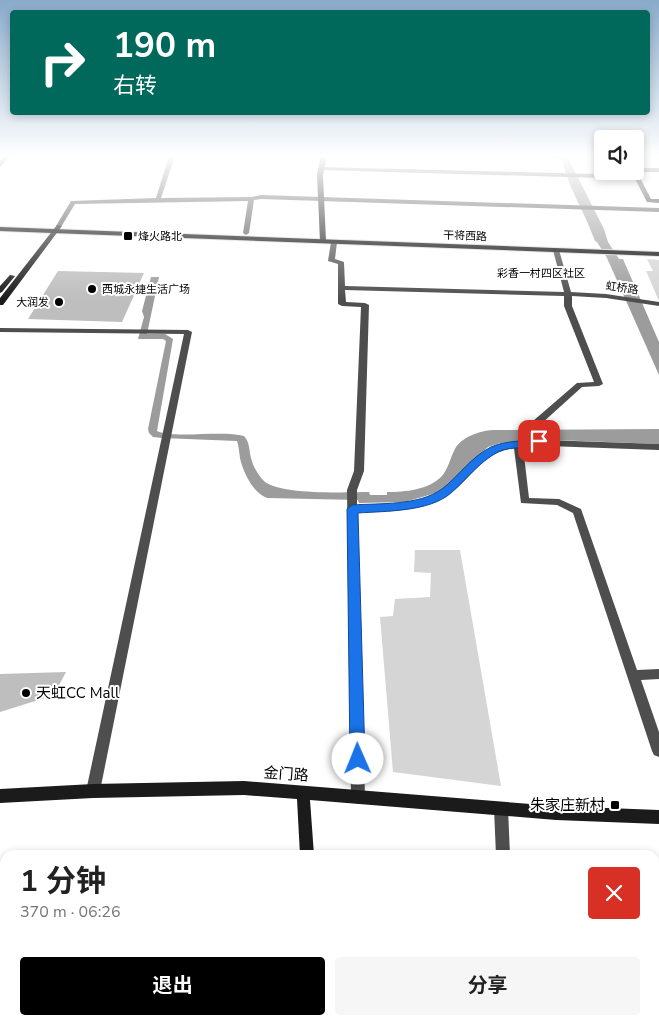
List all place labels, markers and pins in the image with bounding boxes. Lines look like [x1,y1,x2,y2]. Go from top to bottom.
place label: 烽火路北 [138,229,182,244]
marker: 烽火路北 [122,230,134,242]
place label: 西城永捷生活广场 [102,282,190,297]
marker: 西城永捷生活广场 [86,283,98,295]
place label: 大润发 [16,295,49,310]
marker: 大润发 [53,296,65,308]
pin [518,420,560,462]
place label: 天虹CC Mall [36,683,120,703]
marker: 天虹CC Mall [20,687,32,699]
place label: 朱家庄新村 [530,795,605,815]
marker: 朱家庄新村 [609,799,621,811]

